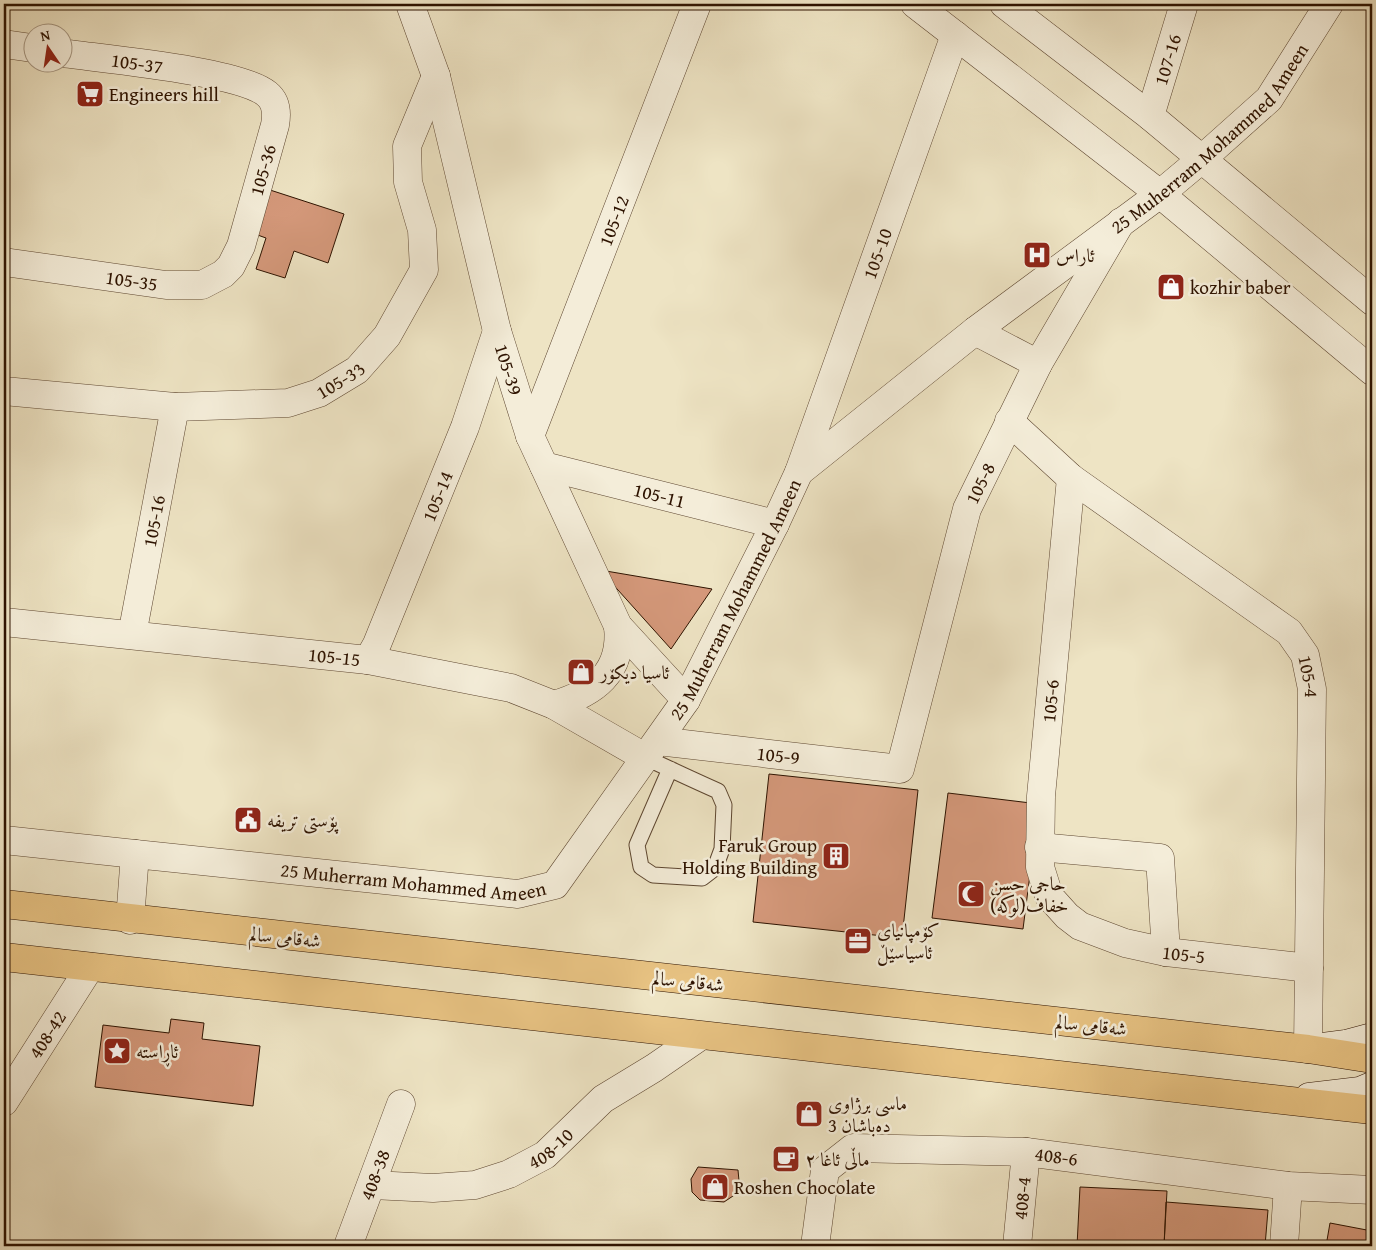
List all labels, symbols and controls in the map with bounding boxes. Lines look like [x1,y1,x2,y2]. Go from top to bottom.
north arrow [22,22,72,72]
text: N [38,24,53,46]
street label: 107-16 [1146,30,1188,89]
street label: 25 Muherram Mohammed Ameen [1104,37,1315,240]
street label: 105-37 [109,45,165,81]
supermarket icon: Engineers hill [75,79,105,109]
place label: Engineers hill [109,80,219,108]
street label: 105-36 [242,141,283,199]
street label: 105-12 [591,191,636,250]
street label: 105-10 [855,224,899,283]
hospital icon: ئاراس [1022,240,1052,270]
place label: ئاراس [1056,241,1095,269]
street label: 105-35 [104,263,160,298]
shop icon: kozhir baber [1156,272,1186,302]
place label: kozhir baber [1190,273,1291,301]
street label: 105-39 [488,340,530,399]
street label: 105-33 [310,356,372,406]
street label: 105-8 [958,458,1002,509]
street label: 105-14 [414,467,460,526]
street label: 25 Muherram Mohammed Ameen [662,474,808,726]
street label: 105-11 [631,475,688,515]
street label: 105-16 [135,493,172,549]
street label: 105-15 [307,640,362,673]
street label: 105-4 [1291,652,1326,698]
shop icon: ئاسیا دیكۆر [566,657,596,687]
place label: ئاسیا دیكۆر [598,658,670,686]
street label: 105-6 [1034,678,1066,724]
street label: 105-9 [755,739,801,771]
public building icon: پۆستی تریفە [233,805,263,835]
place label: پۆستی تریفە [267,806,339,834]
place label: Faruk Group Holding Building [682,831,818,881]
building icon: Faruk Group Holding Building [821,841,851,871]
street label: 25 Muherram Mohammed Ameen [279,855,549,908]
place label: حاجی حسن (لوکه)خفاف [990,869,1068,919]
mosque icon: حاجی حسن (لوکه)خفاف [956,879,986,909]
place label: کۆمپانیای ئاسیاسێڵ [877,916,940,966]
street label: شەقامی سالم [247,919,322,958]
office icon: کۆمپانیای ئاسیاسێڵ [843,926,873,956]
street label: 105-5 [1161,938,1207,970]
street label: شەقامی سالم [650,963,725,1002]
street label: 408-42 [21,1005,73,1064]
street label: شەقامی سالم [1053,1007,1128,1046]
place icon: ئاڕاستە [102,1036,132,1066]
place label: ئاڕاستە [136,1037,179,1067]
place label: ماسی برژاوی دەباشان 3 [828,1089,907,1139]
shop icon: ماسی برژاوی دەباشان 3 [794,1099,824,1129]
street label: 408-10 [523,1121,580,1176]
street label: 408-6 [1033,1139,1080,1173]
cafe icon: ماڵی ئاغا ۲ [771,1144,801,1174]
street label: 408-38 [352,1145,397,1204]
place label: ماڵی ئاغا ۲ [805,1145,870,1173]
shop icon: Roshen Chocolate [700,1172,730,1202]
place label: Roshen Chocolate [734,1173,875,1201]
street label: 408-4 [1006,1175,1038,1221]

